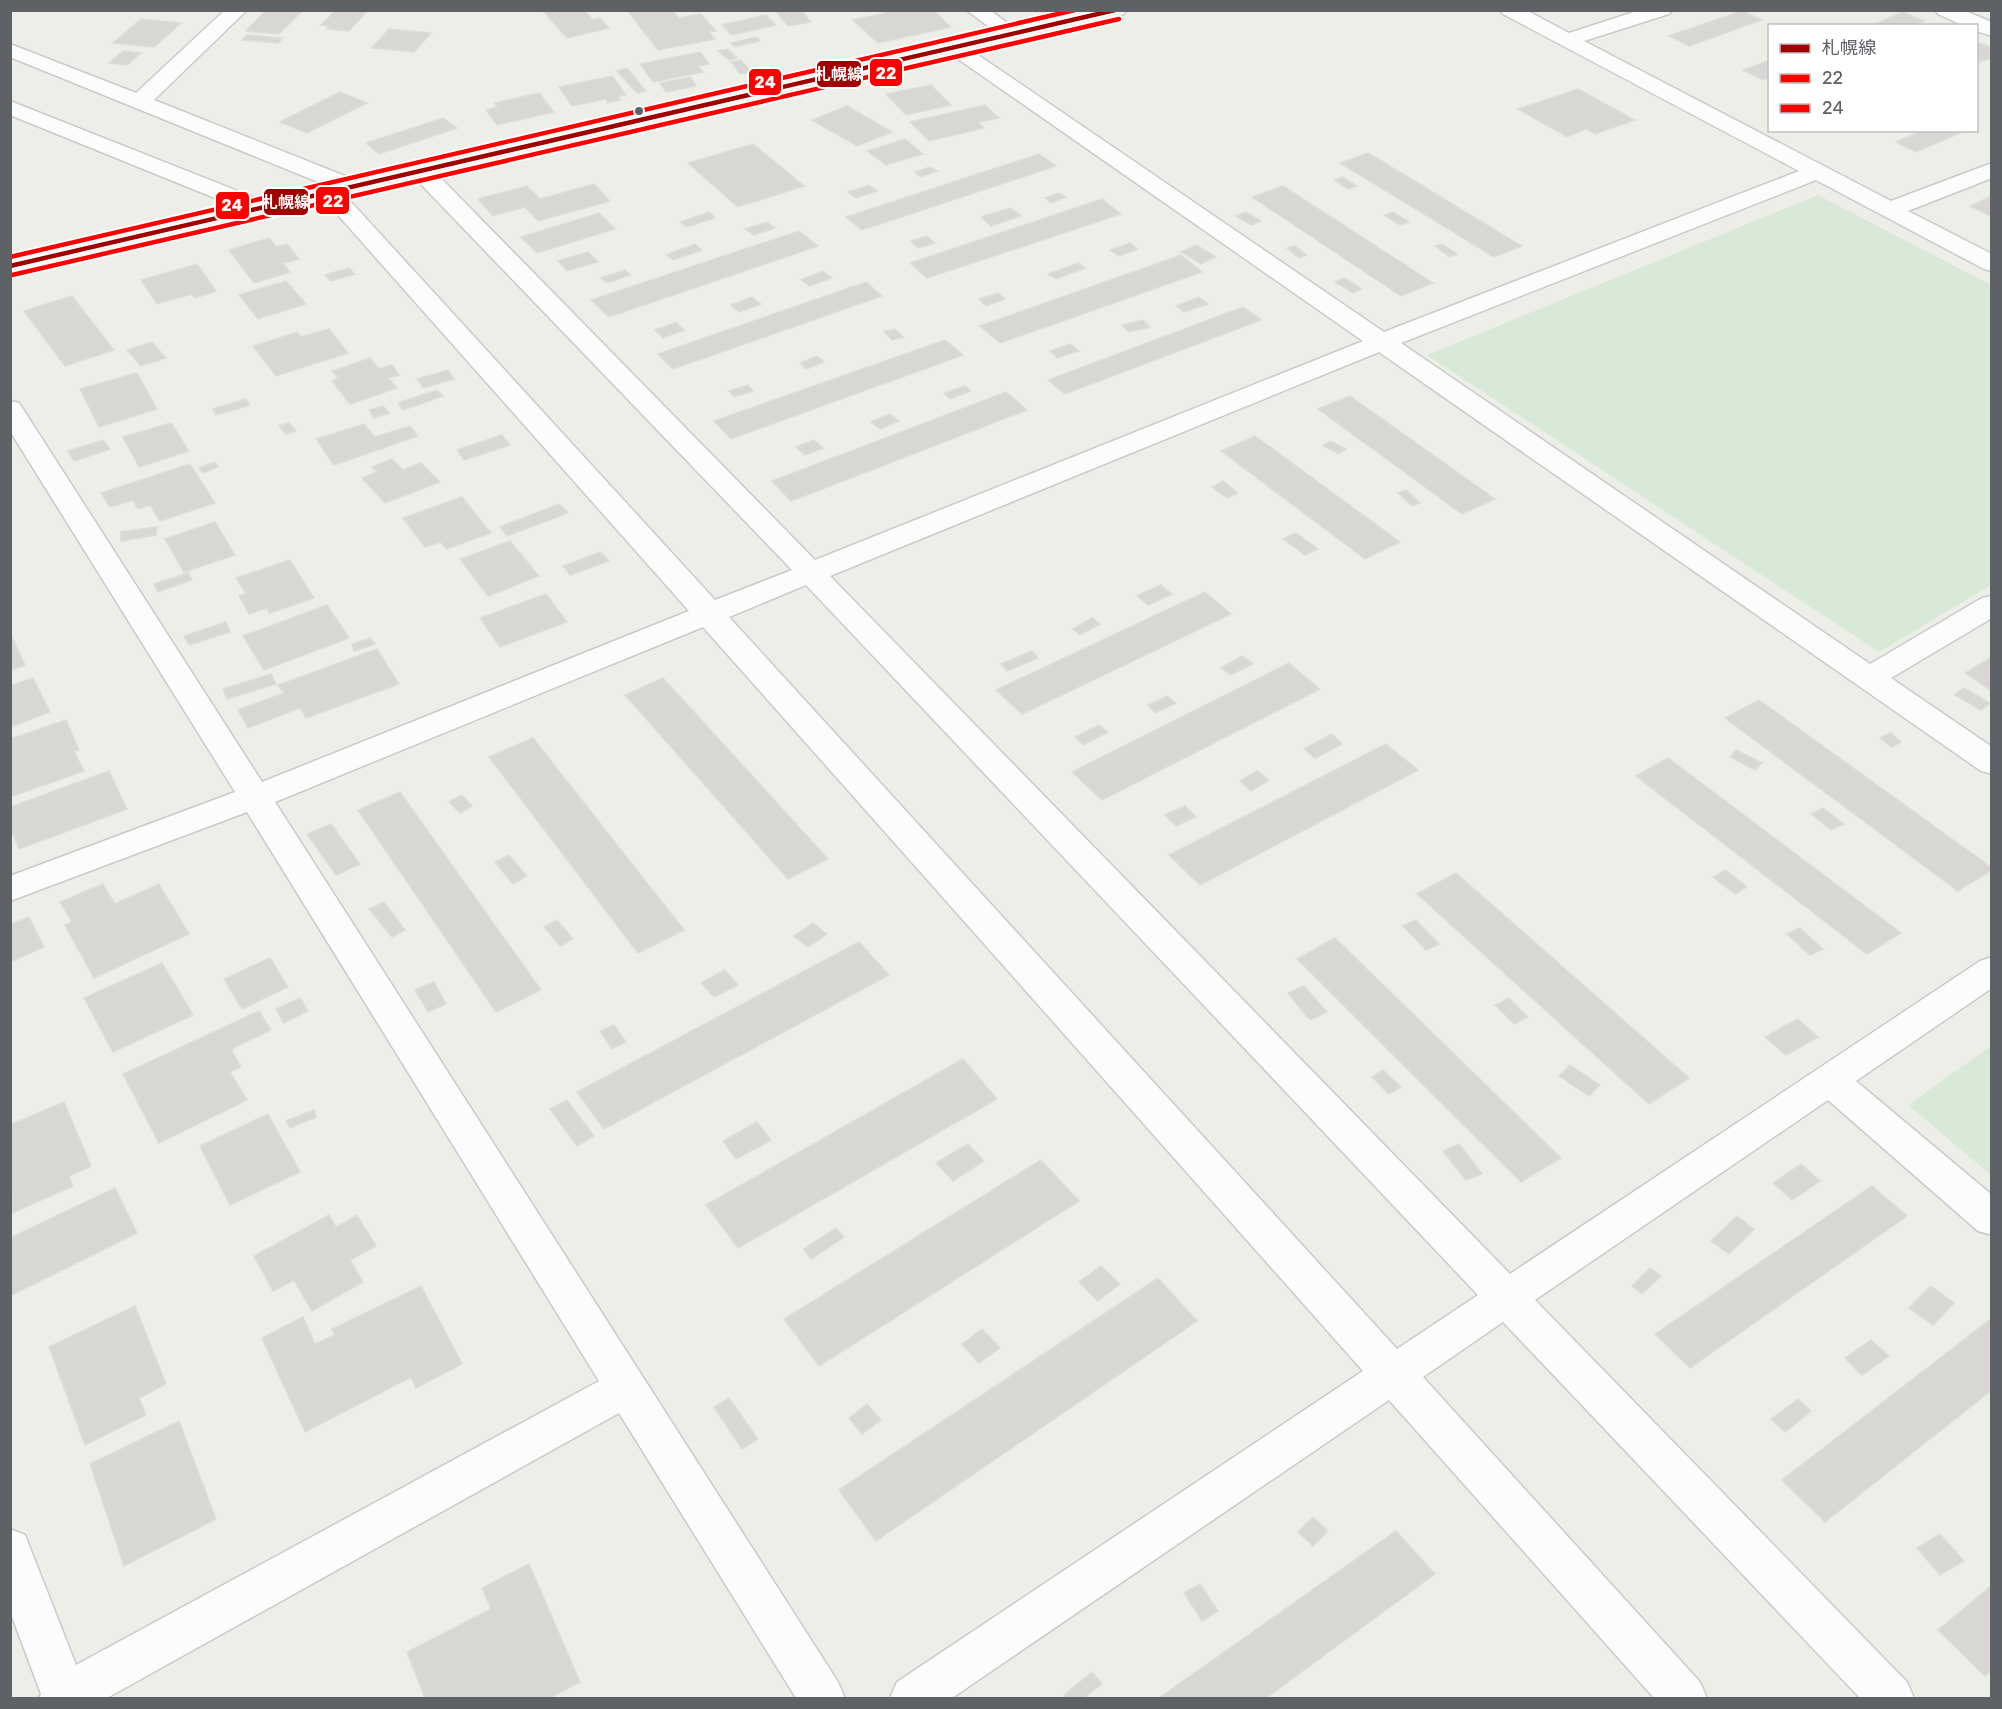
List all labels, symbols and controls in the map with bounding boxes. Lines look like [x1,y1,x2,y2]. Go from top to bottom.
legend [1768,24,1978,132]
text: 札幌線 [1822,37,1876,59]
line badge: 22 [869,58,903,87]
line badge: 札幌線 [816,60,862,88]
text: 22 [876,64,896,83]
text: 札幌線 [815,65,863,84]
text: 22 [1822,67,1843,89]
line badge: 24 [748,68,782,96]
text: 24 [754,73,776,92]
text: 24 [1822,97,1844,119]
unlabelled marker [633,105,645,117]
line badge: 22 [315,186,350,215]
line badge: 札幌線 [263,188,309,216]
line badge: 24 [215,191,250,220]
text: 22 [323,192,343,211]
text: 札幌線 [262,193,310,212]
text: 24 [221,196,243,215]

